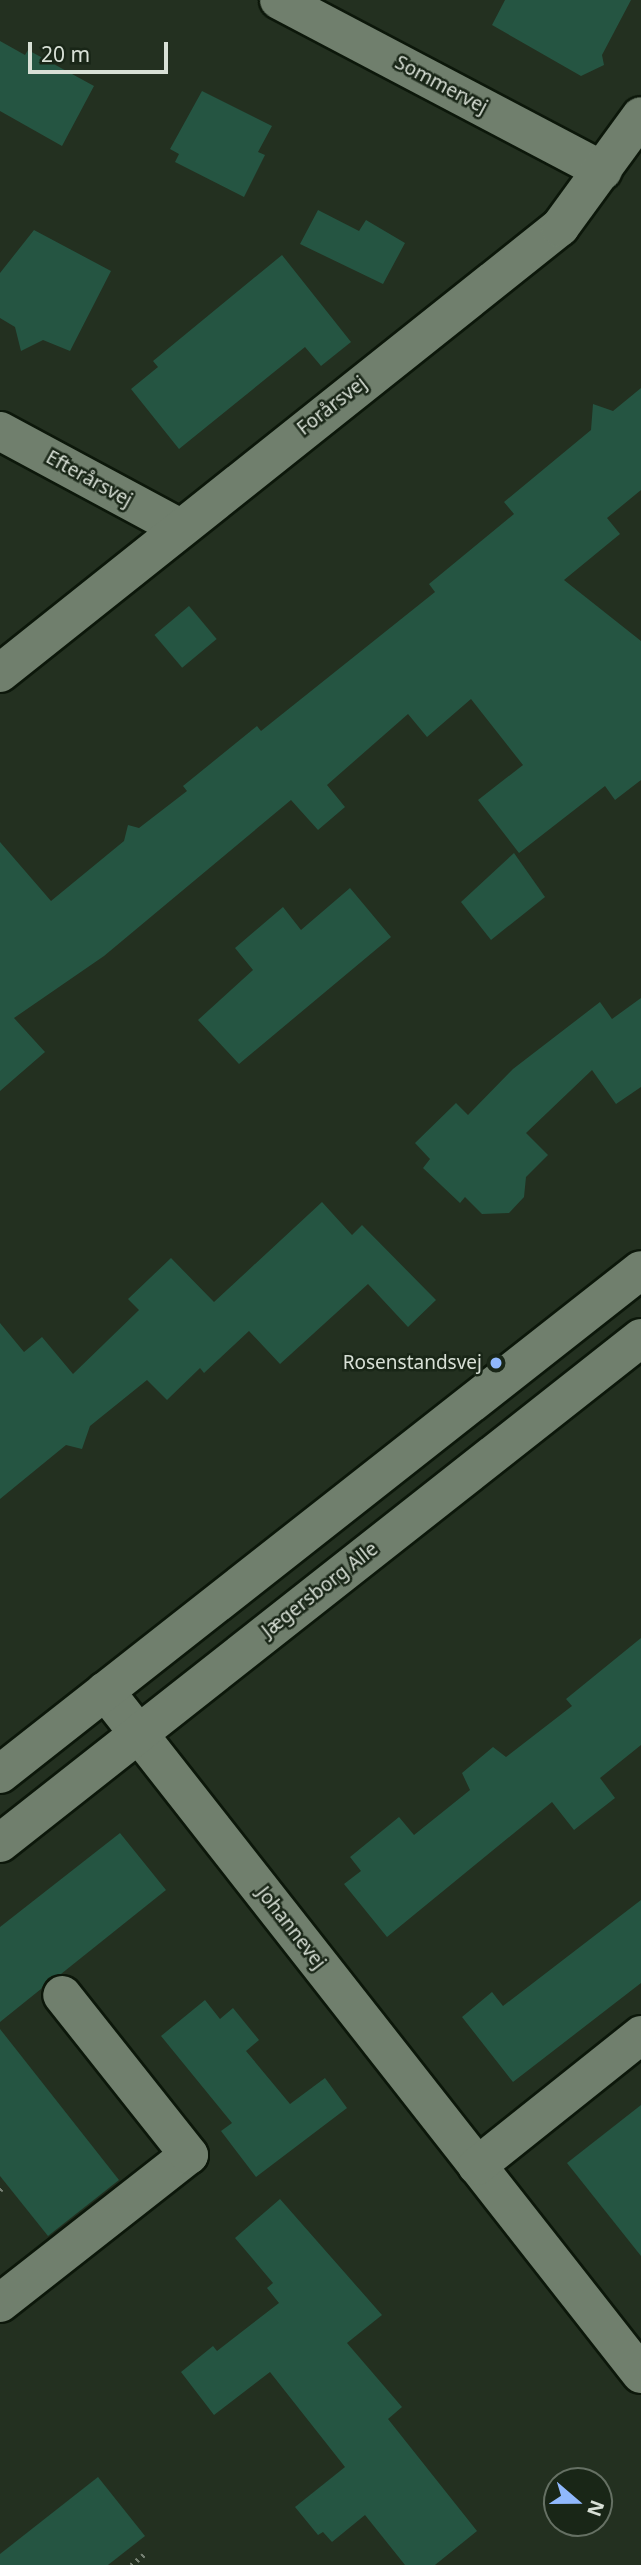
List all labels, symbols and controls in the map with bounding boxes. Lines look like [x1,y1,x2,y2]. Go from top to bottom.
scale bar [32,28,172,72]
text: 20 m [41,40,90,68]
street label: Sommervej [391,51,491,119]
street label: Forårsvej [293,372,371,440]
street label: Efterårsvej [42,446,136,512]
place label: Rosenstandsvej [343,1352,482,1374]
marker: Rosenstandsvej [488,1355,504,1371]
street label: Jægersborg Alle [257,1538,383,1642]
street label: Johannevej [252,1882,330,1974]
north arrow [543,2467,613,2537]
text: N [581,2497,611,2520]

